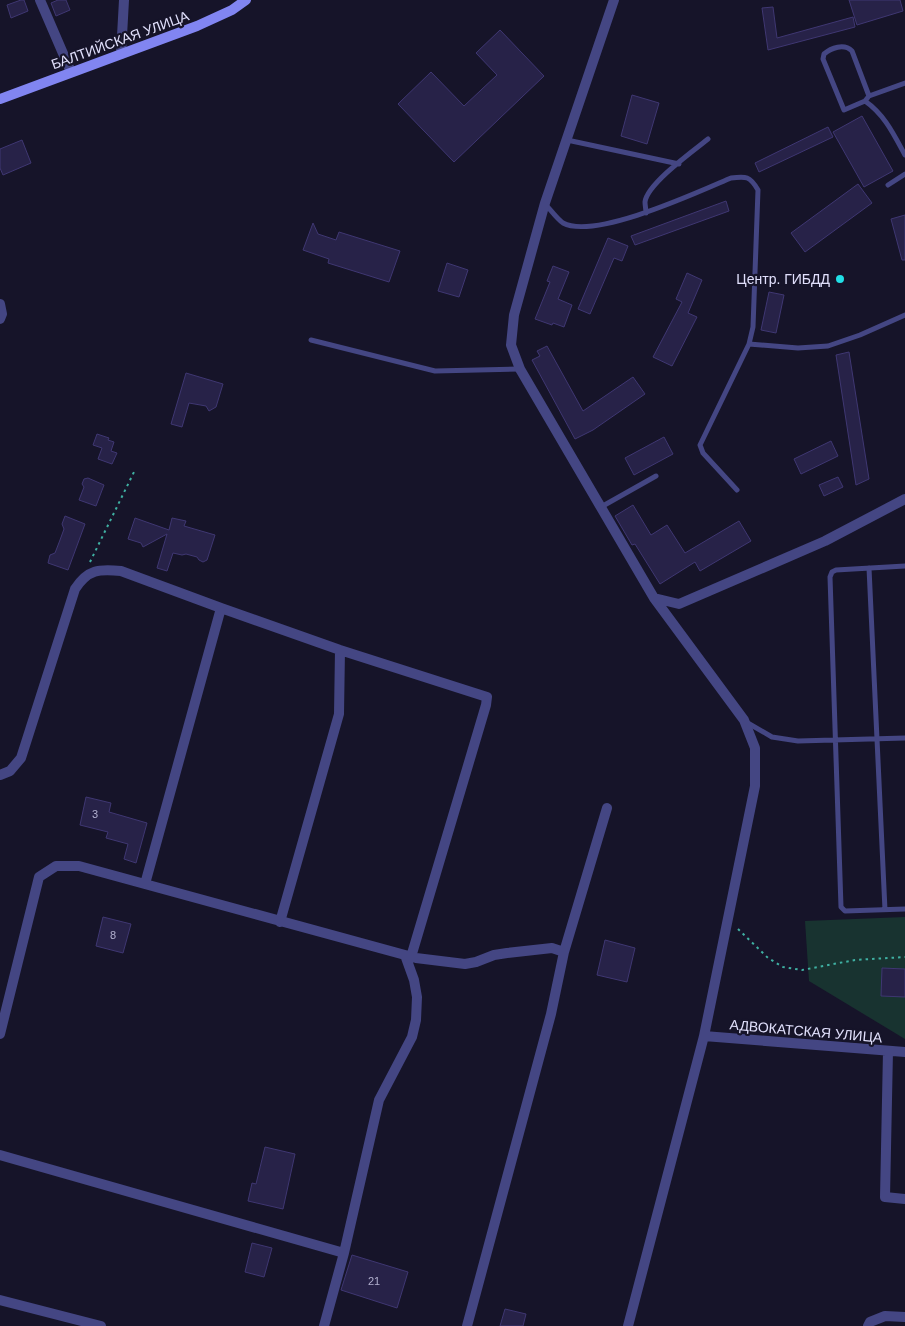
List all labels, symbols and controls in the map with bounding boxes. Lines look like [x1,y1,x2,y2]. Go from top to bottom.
street label: БАЛТИЙСКАЯ УЛИЦА [49,6,192,72]
place label: Центр. ГИБДД [736,271,831,287]
marker: Центр. ГИБДД [834,273,846,285]
house number: 3 [92,808,98,820]
house number: 8 [110,929,116,941]
street label: АДВОКАТСКАЯ УЛИЦА [729,1016,884,1046]
house number: 21 [368,1275,380,1287]

